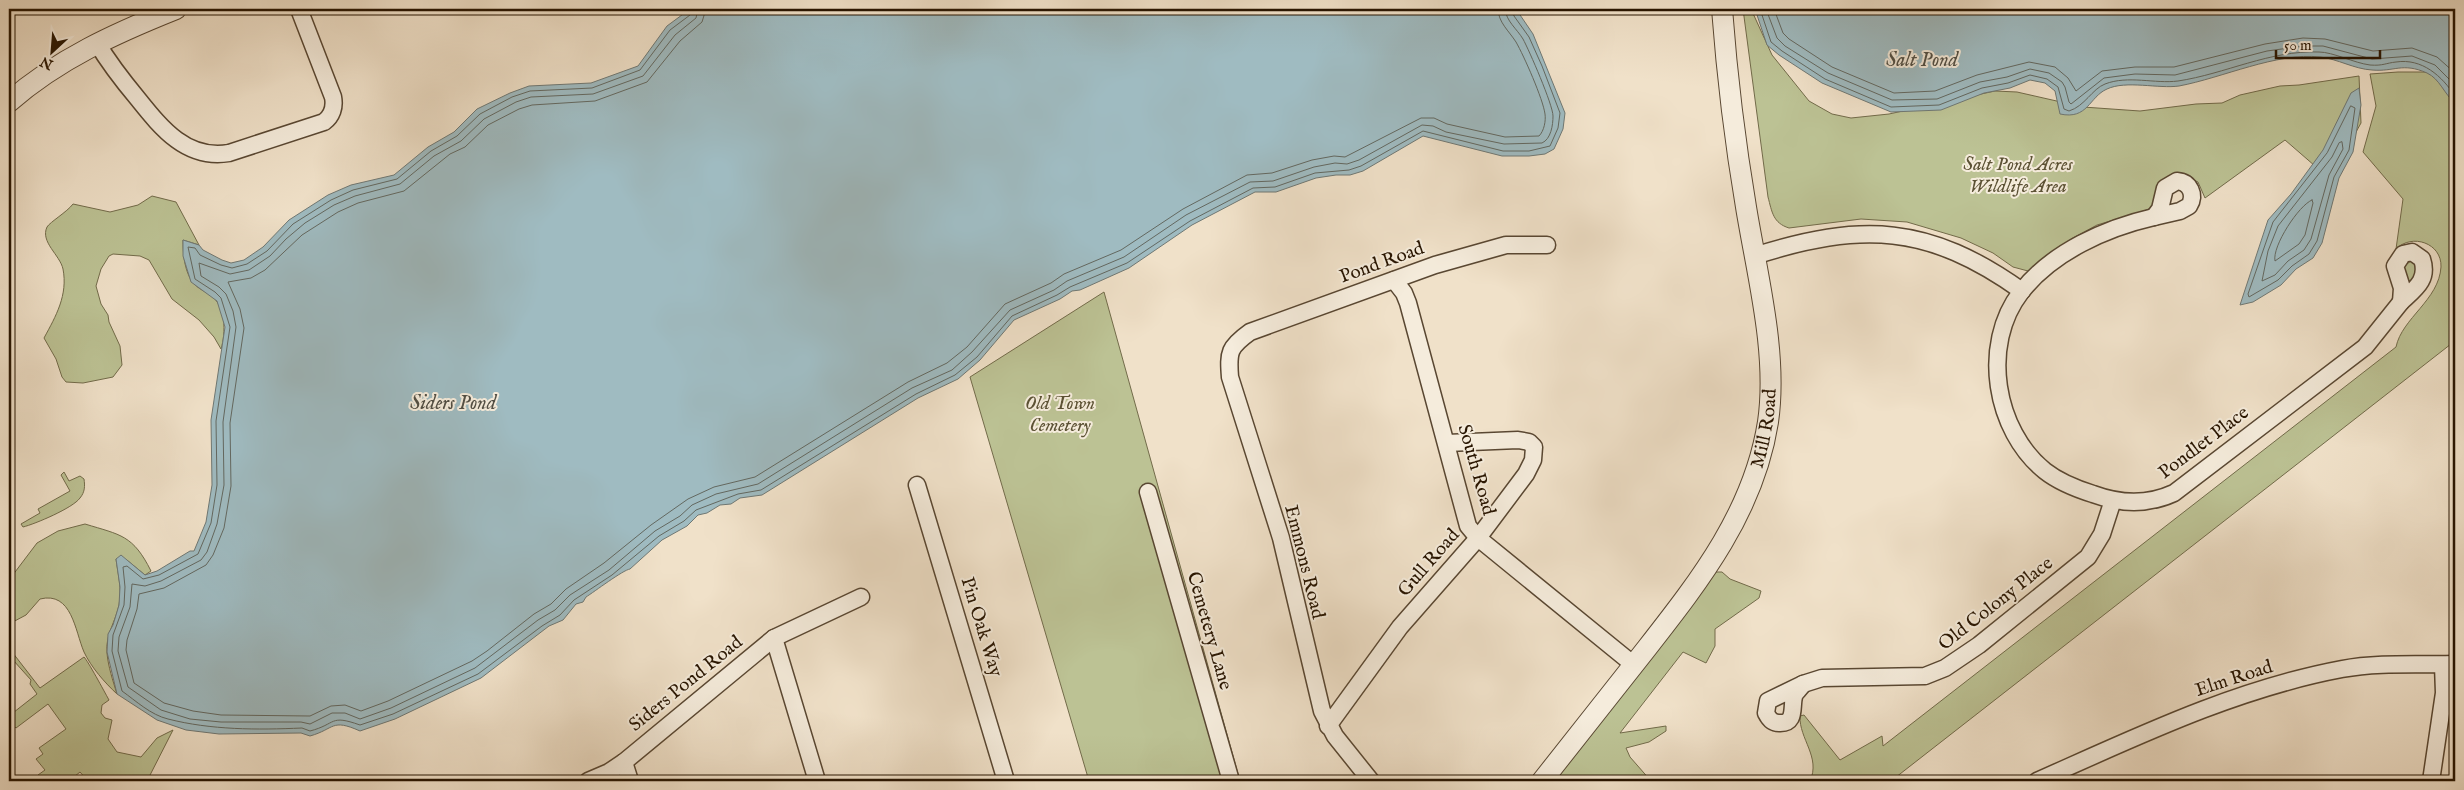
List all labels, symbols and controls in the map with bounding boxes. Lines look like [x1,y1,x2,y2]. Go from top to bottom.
north arrow [28,28,78,78]
scale bar [2276,28,2380,60]
text: 50 m [2284,36,2312,55]
water label: Salt Pond [1886,48,1960,73]
text: N [37,52,57,74]
park label: Salt Pond Acres Wildlife Area [1963,153,2073,199]
street label: Pond Road [1336,236,1428,289]
street label: Mill Road [1746,387,1783,471]
water label: Siders Pond [410,391,498,416]
park label: Old Town Cemetery [1025,392,1095,438]
street label: Pondlet Place [2154,401,2254,485]
street label: South Road [1452,422,1501,519]
street label: Emmons Road [1278,503,1330,622]
street label: Gull Road [1393,523,1466,602]
street label: Old Colony Place [1934,552,2058,656]
street label: Cemetery Lane [1181,569,1237,693]
street label: Pin Oak Way [954,574,1008,680]
street label: Siders Pond Road [624,630,748,737]
street label: Elm Road [2192,655,2277,703]

